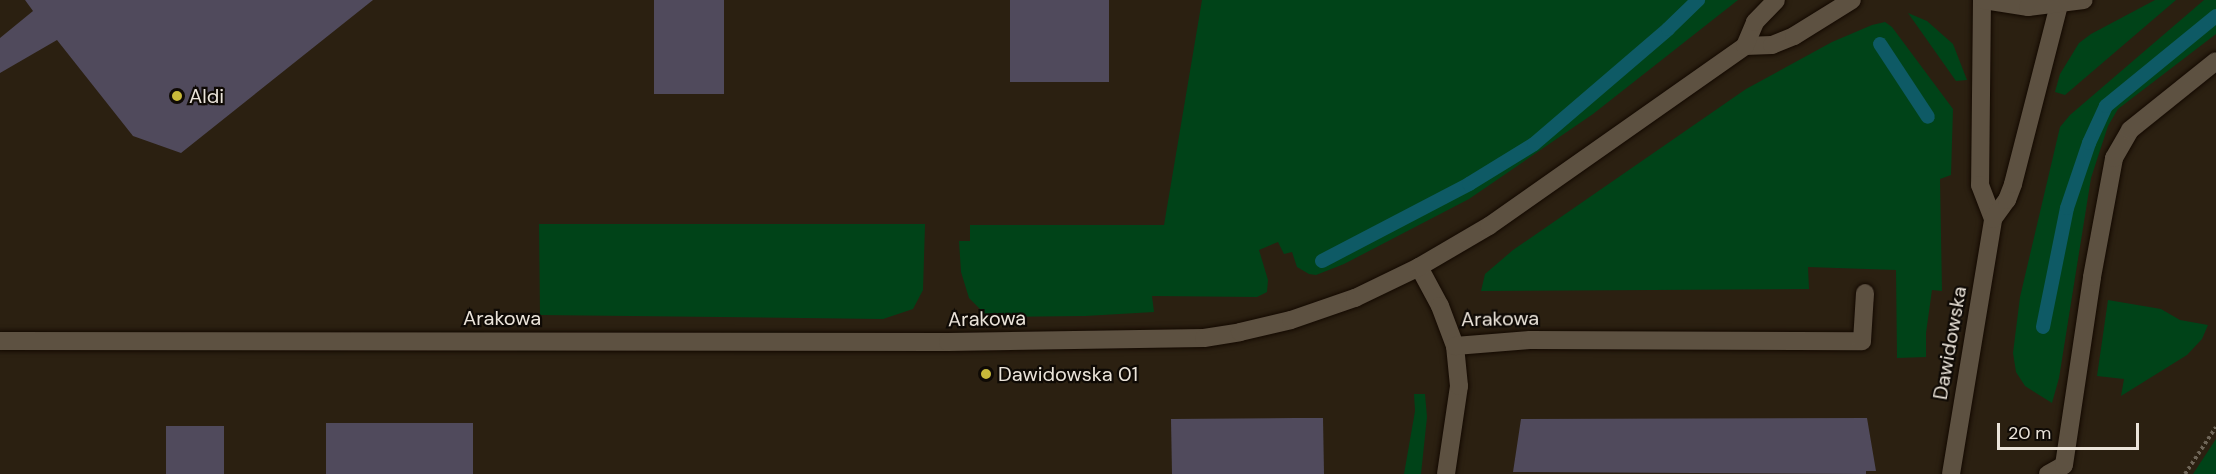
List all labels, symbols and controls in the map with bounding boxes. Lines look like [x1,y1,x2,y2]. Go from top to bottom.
place label: Aldi [189,84,224,108]
marker: Aldi [170,89,184,103]
street label: Dawidowska [1928,284,1972,402]
street label: Arakowa [463,306,541,330]
street label: Arakowa [948,306,1026,332]
street label: Arakowa [1461,306,1539,332]
place label: Dawidowska 01 [998,362,1138,386]
marker: Dawidowska 01 [979,367,993,381]
scale bar [2000,411,2142,449]
text: 20 m [2008,421,2051,445]

